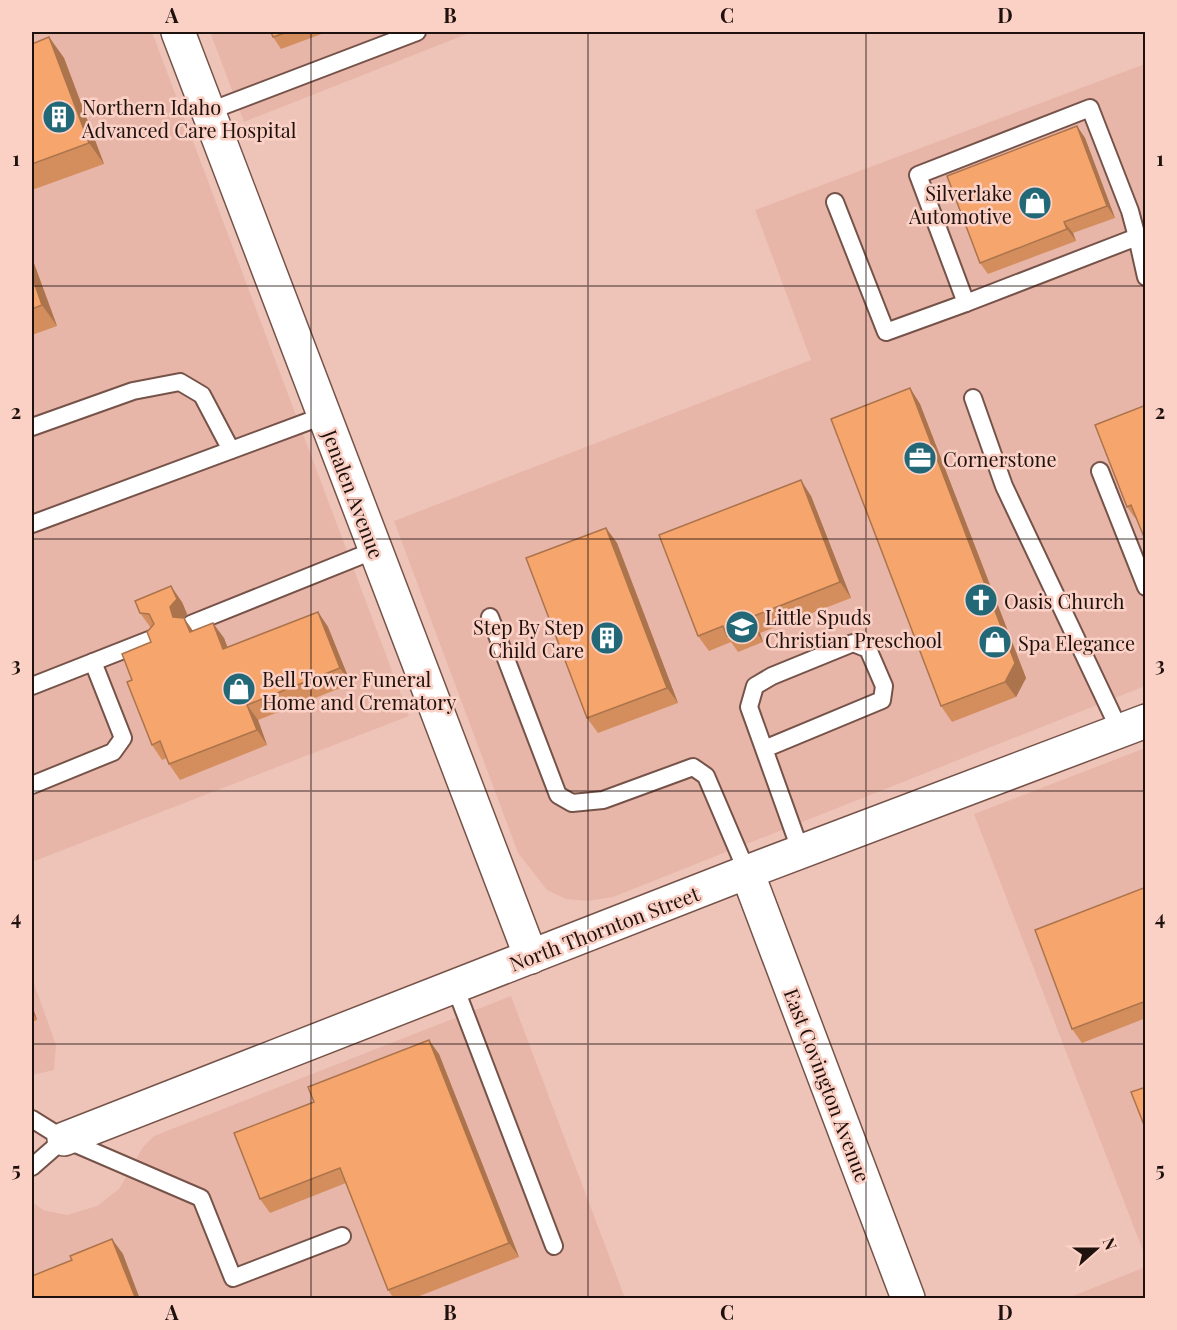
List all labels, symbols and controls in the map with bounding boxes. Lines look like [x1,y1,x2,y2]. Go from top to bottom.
text: A [164,1,179,28]
text: B [443,1,457,28]
text: C [720,1,734,28]
text: D [997,1,1013,28]
place label: Northern Idaho Advanced Care Hospital [81,93,297,143]
building icon: Northern Idaho Advanced Care Hospital [41,99,77,135]
text: 1 [12,144,20,171]
text: 1 [1156,144,1164,171]
place label: Silverlake Automotive [908,179,1012,229]
shop icon: Silverlake Automotive [1017,185,1053,221]
text: 2 [11,397,21,424]
text: 2 [1155,397,1165,424]
street label: Jenalen Avenue [317,425,391,562]
office icon: Cornerstone [902,440,938,476]
place label: Cornerstone [943,445,1057,472]
church icon: Oasis Church [963,582,999,618]
place label: Oasis Church [1004,587,1125,614]
place label: Little Spuds Christian Preschool [765,603,942,653]
school or university icon: Little Spuds Christian Preschool [724,609,760,645]
place label: Step By Step Child Care [473,613,584,663]
building icon: Step By Step Child Care [589,620,625,656]
shop icon: Spa Elegance [977,624,1013,660]
place label: Spa Elegance [1018,629,1135,656]
text: 3 [11,650,21,677]
text: 3 [1155,650,1165,677]
place label: Bell Tower Funeral Home and Crematory [262,665,456,715]
shop icon: Bell Tower Funeral Home and Crematory [221,671,257,707]
street label: North Thornton Street [505,879,704,977]
text: 4 [11,903,21,930]
text: 4 [1155,903,1165,930]
street label: East Covington Avenue [779,984,877,1186]
text: 5 [11,1155,21,1182]
text: 5 [1155,1155,1165,1182]
north arrow [1066,1219,1126,1279]
text: N [1099,1234,1123,1253]
text: A [164,1298,179,1325]
text: B [443,1298,457,1325]
text: C [720,1298,734,1325]
text: D [997,1298,1013,1325]

